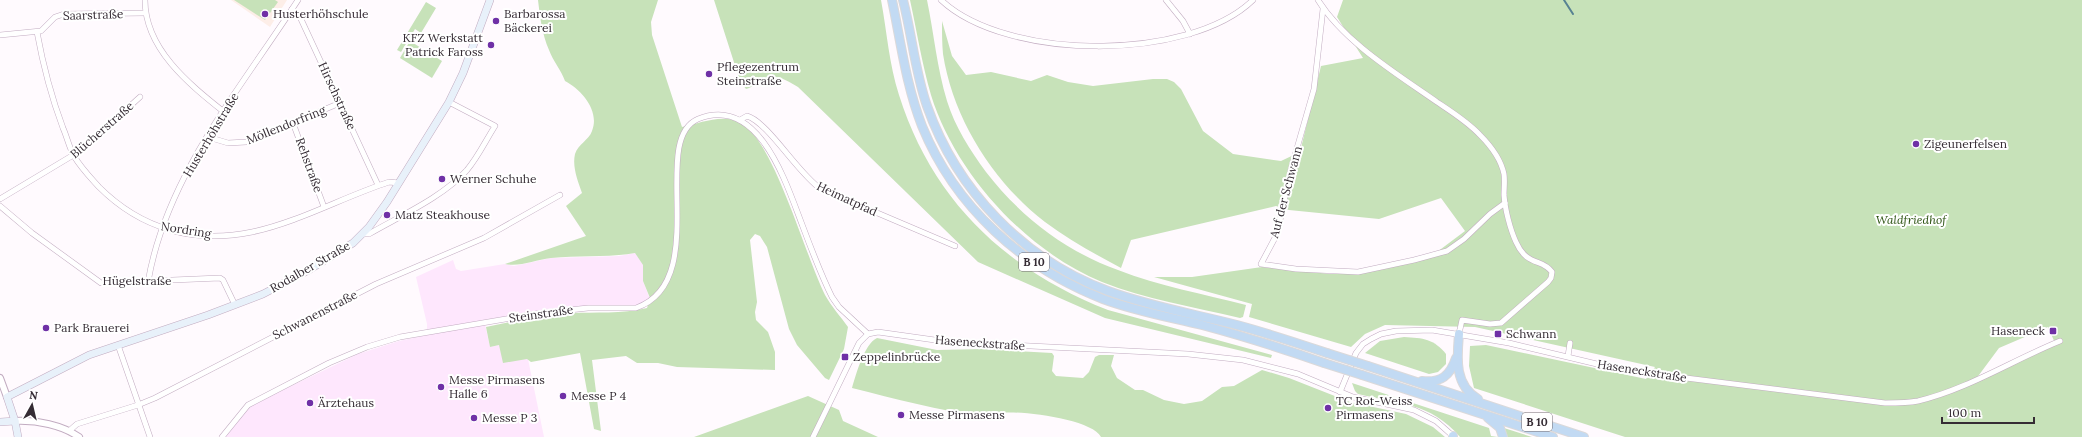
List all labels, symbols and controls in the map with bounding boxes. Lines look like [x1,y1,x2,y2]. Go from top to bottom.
street label: Saarstraße [62,6,124,23]
place label: Husterhöhschule [273,6,369,21]
place label: Barbarossa Bäckerei [504,6,565,35]
marker: Husterhöhschule [260,9,270,19]
marker: Barbarossa Bäckerei [491,16,501,26]
place label: KFZ Werkstatt Patrick Faross [402,30,483,59]
marker: KFZ Werkstatt Patrick Faross [486,40,496,50]
street label: Hirschstraße [315,59,360,133]
place label: Pflegezentrum Steinstraße [717,59,799,88]
marker: Pflegezentrum Steinstraße [704,69,714,79]
street label: Husterhöhstraße [179,89,242,180]
street label: Blücherstraße [67,98,137,161]
street label: Möllendorfring [244,102,328,147]
street label: Rehstraße [293,135,326,195]
place label: Zigeunerfelsen [1924,136,2007,151]
marker: Zigeunerfelsen [1911,139,1921,149]
street label: Auf der Schwann [1266,144,1305,240]
place label: Werner Schuhe [450,171,537,186]
marker: Werner Schuhe [437,174,447,184]
street label: Heimatpfad [815,178,880,219]
place label: Matz Steakhouse [395,207,491,222]
marker: Matz Steakhouse [382,210,392,220]
park label: Waldfriedhof [1876,212,1947,227]
street label: Nordring [160,218,213,241]
street label: Rodalber Straße [267,237,353,296]
road number: B 10 [1019,253,1049,271]
street label: Hügelstraße [103,273,172,288]
street label: Schwanenstraße [270,286,360,342]
street label: Steinstraße [508,302,575,325]
place label: Park Brauerei [54,320,129,335]
marker: Park Brauerei [41,323,51,333]
place label: Haseneck [1991,323,2046,338]
place label: Schwann [1506,326,1557,341]
marker: Haseneck [2048,326,2058,336]
marker: Schwann [1493,329,1503,339]
street label: Haseneckstraße [934,332,1026,353]
place label: Zeppelinbrücke [853,349,941,364]
marker: Zeppelinbrücke [840,352,850,362]
street label: Haseneckstraße [1596,356,1688,385]
place label: Messe Pirmasens Halle 6 [449,372,545,401]
marker: Messe Pirmasens Halle 6 [436,382,446,392]
north arrow [12,385,52,425]
text: N [28,388,39,403]
place label: Messe P 4 [571,388,627,403]
marker: Messe P 4 [558,391,568,401]
place label: TC Rot-Weiss Pirmasens [1336,393,1413,422]
place label: Ärztehaus [317,395,374,410]
marker: Ärztehaus [305,398,315,408]
scale bar [1942,399,2034,425]
marker: TC Rot-Weiss Pirmasens [1323,403,1333,413]
text: 100 m [1948,405,1981,420]
place label: Messe Pirmasens [909,407,1005,422]
place label: Messe P 3 [482,410,538,425]
marker: Messe Pirmasens [896,410,906,420]
marker: Messe P 3 [469,413,479,423]
road number: B 10 [1522,413,1552,431]

